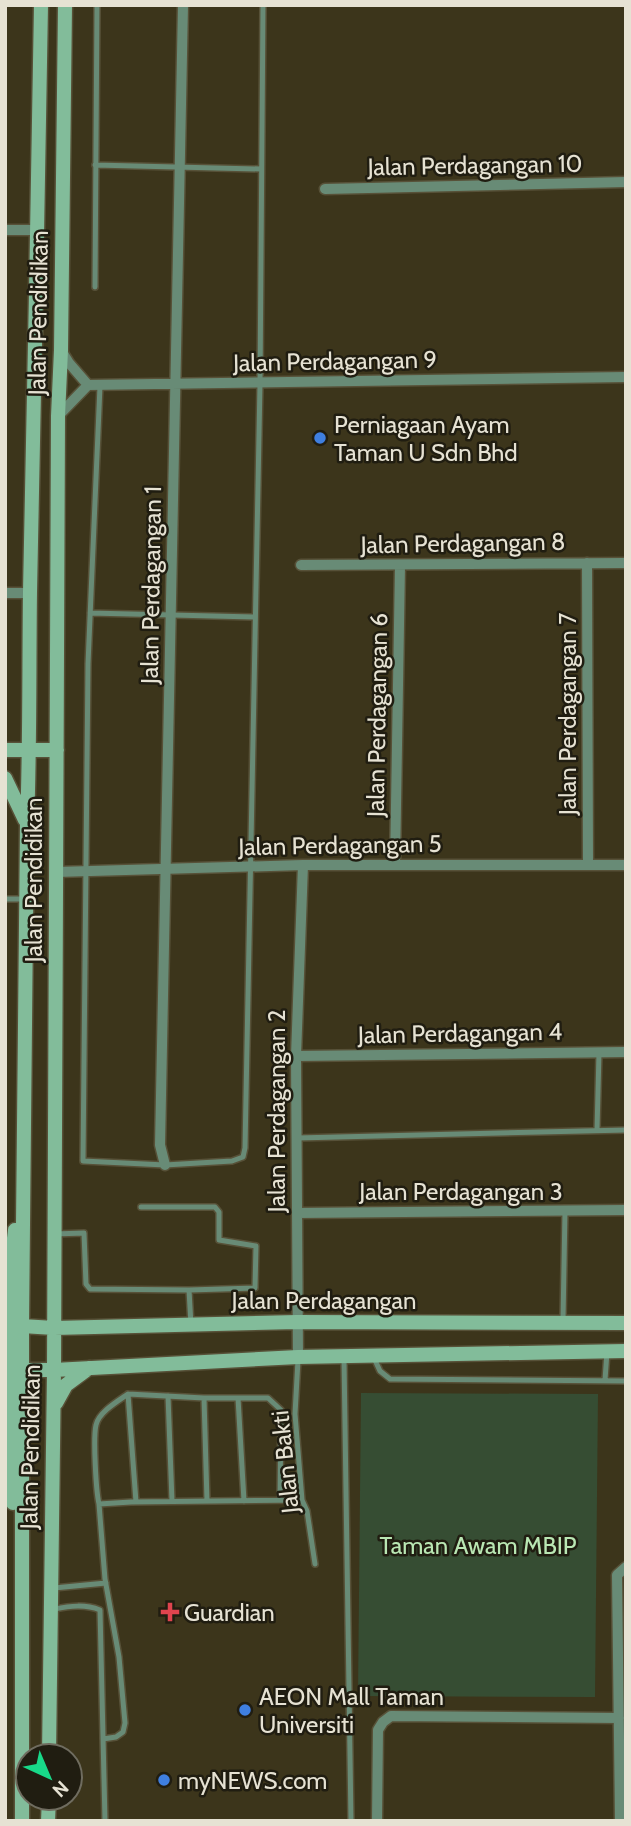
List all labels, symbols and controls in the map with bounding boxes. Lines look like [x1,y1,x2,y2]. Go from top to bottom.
street label: Jalan Perdagangan 10 [366,149,583,181]
street label: Jalan Pendidikan [22,230,54,397]
street label: Jalan Perdagangan 9 [232,345,437,377]
place label: Perniagaan Ayam Taman U Sdn Bhd [334,410,518,467]
marker: Perniagaan Ayam Taman U Sdn Bhd [312,430,328,446]
street label: Jalan Perdagangan 1 [135,486,167,685]
street label: Jalan Perdagangan 8 [359,527,566,559]
street label: Jalan Perdagangan 6 [361,613,393,818]
street label: Jalan Perdagangan 7 [553,613,582,816]
street label: Jalan Pendidikan [19,798,48,963]
street label: Jalan Perdagangan 5 [237,829,442,861]
street label: Jalan Perdagangan 2 [262,1010,291,1213]
street label: Jalan Perdagangan 4 [357,1017,562,1049]
street label: Jalan Perdagangan 3 [358,1177,563,1206]
street label: Jalan Perdagangan [231,1286,417,1315]
street label: Jalan Pendidikan [14,1364,46,1531]
street label: Jalan Bakti [265,1409,305,1516]
park label: Taman Awam MBIP [379,1531,577,1560]
place label: Guardian [184,1598,275,1627]
marker: Guardian [162,1604,178,1620]
place label: AEON Mall Taman Universiti [259,1682,444,1739]
marker: AEON Mall Taman Universiti [237,1702,253,1718]
north arrow [14,1742,84,1812]
place label: myNEWS.com [178,1766,327,1795]
marker: myNEWS.com [156,1772,172,1788]
text: N [48,1776,73,1802]

